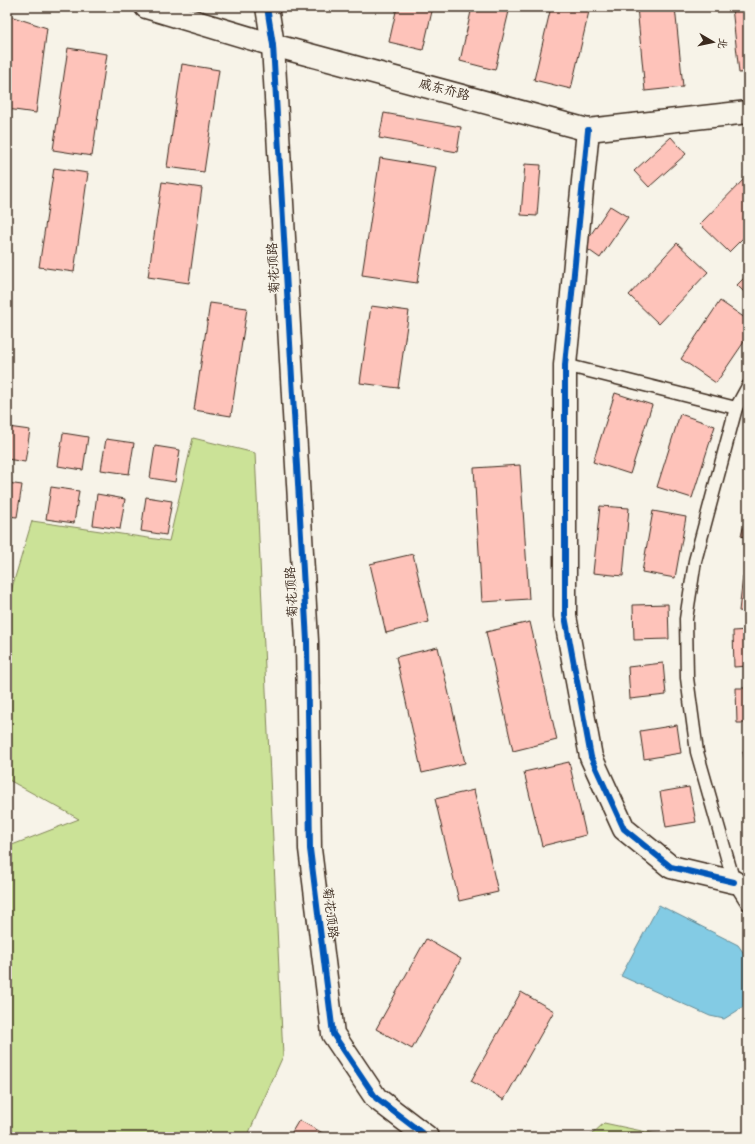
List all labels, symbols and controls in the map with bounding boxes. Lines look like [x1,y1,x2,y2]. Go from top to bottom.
north arrow [693,22,733,62]
text: 北 [714,37,728,50]
street label: 戚东夼路 [417,76,471,105]
street label: 菊花顶路 [265,242,284,294]
street label: 菊花顶路 [283,566,302,618]
street label: 菊花顶路 [318,886,341,940]

